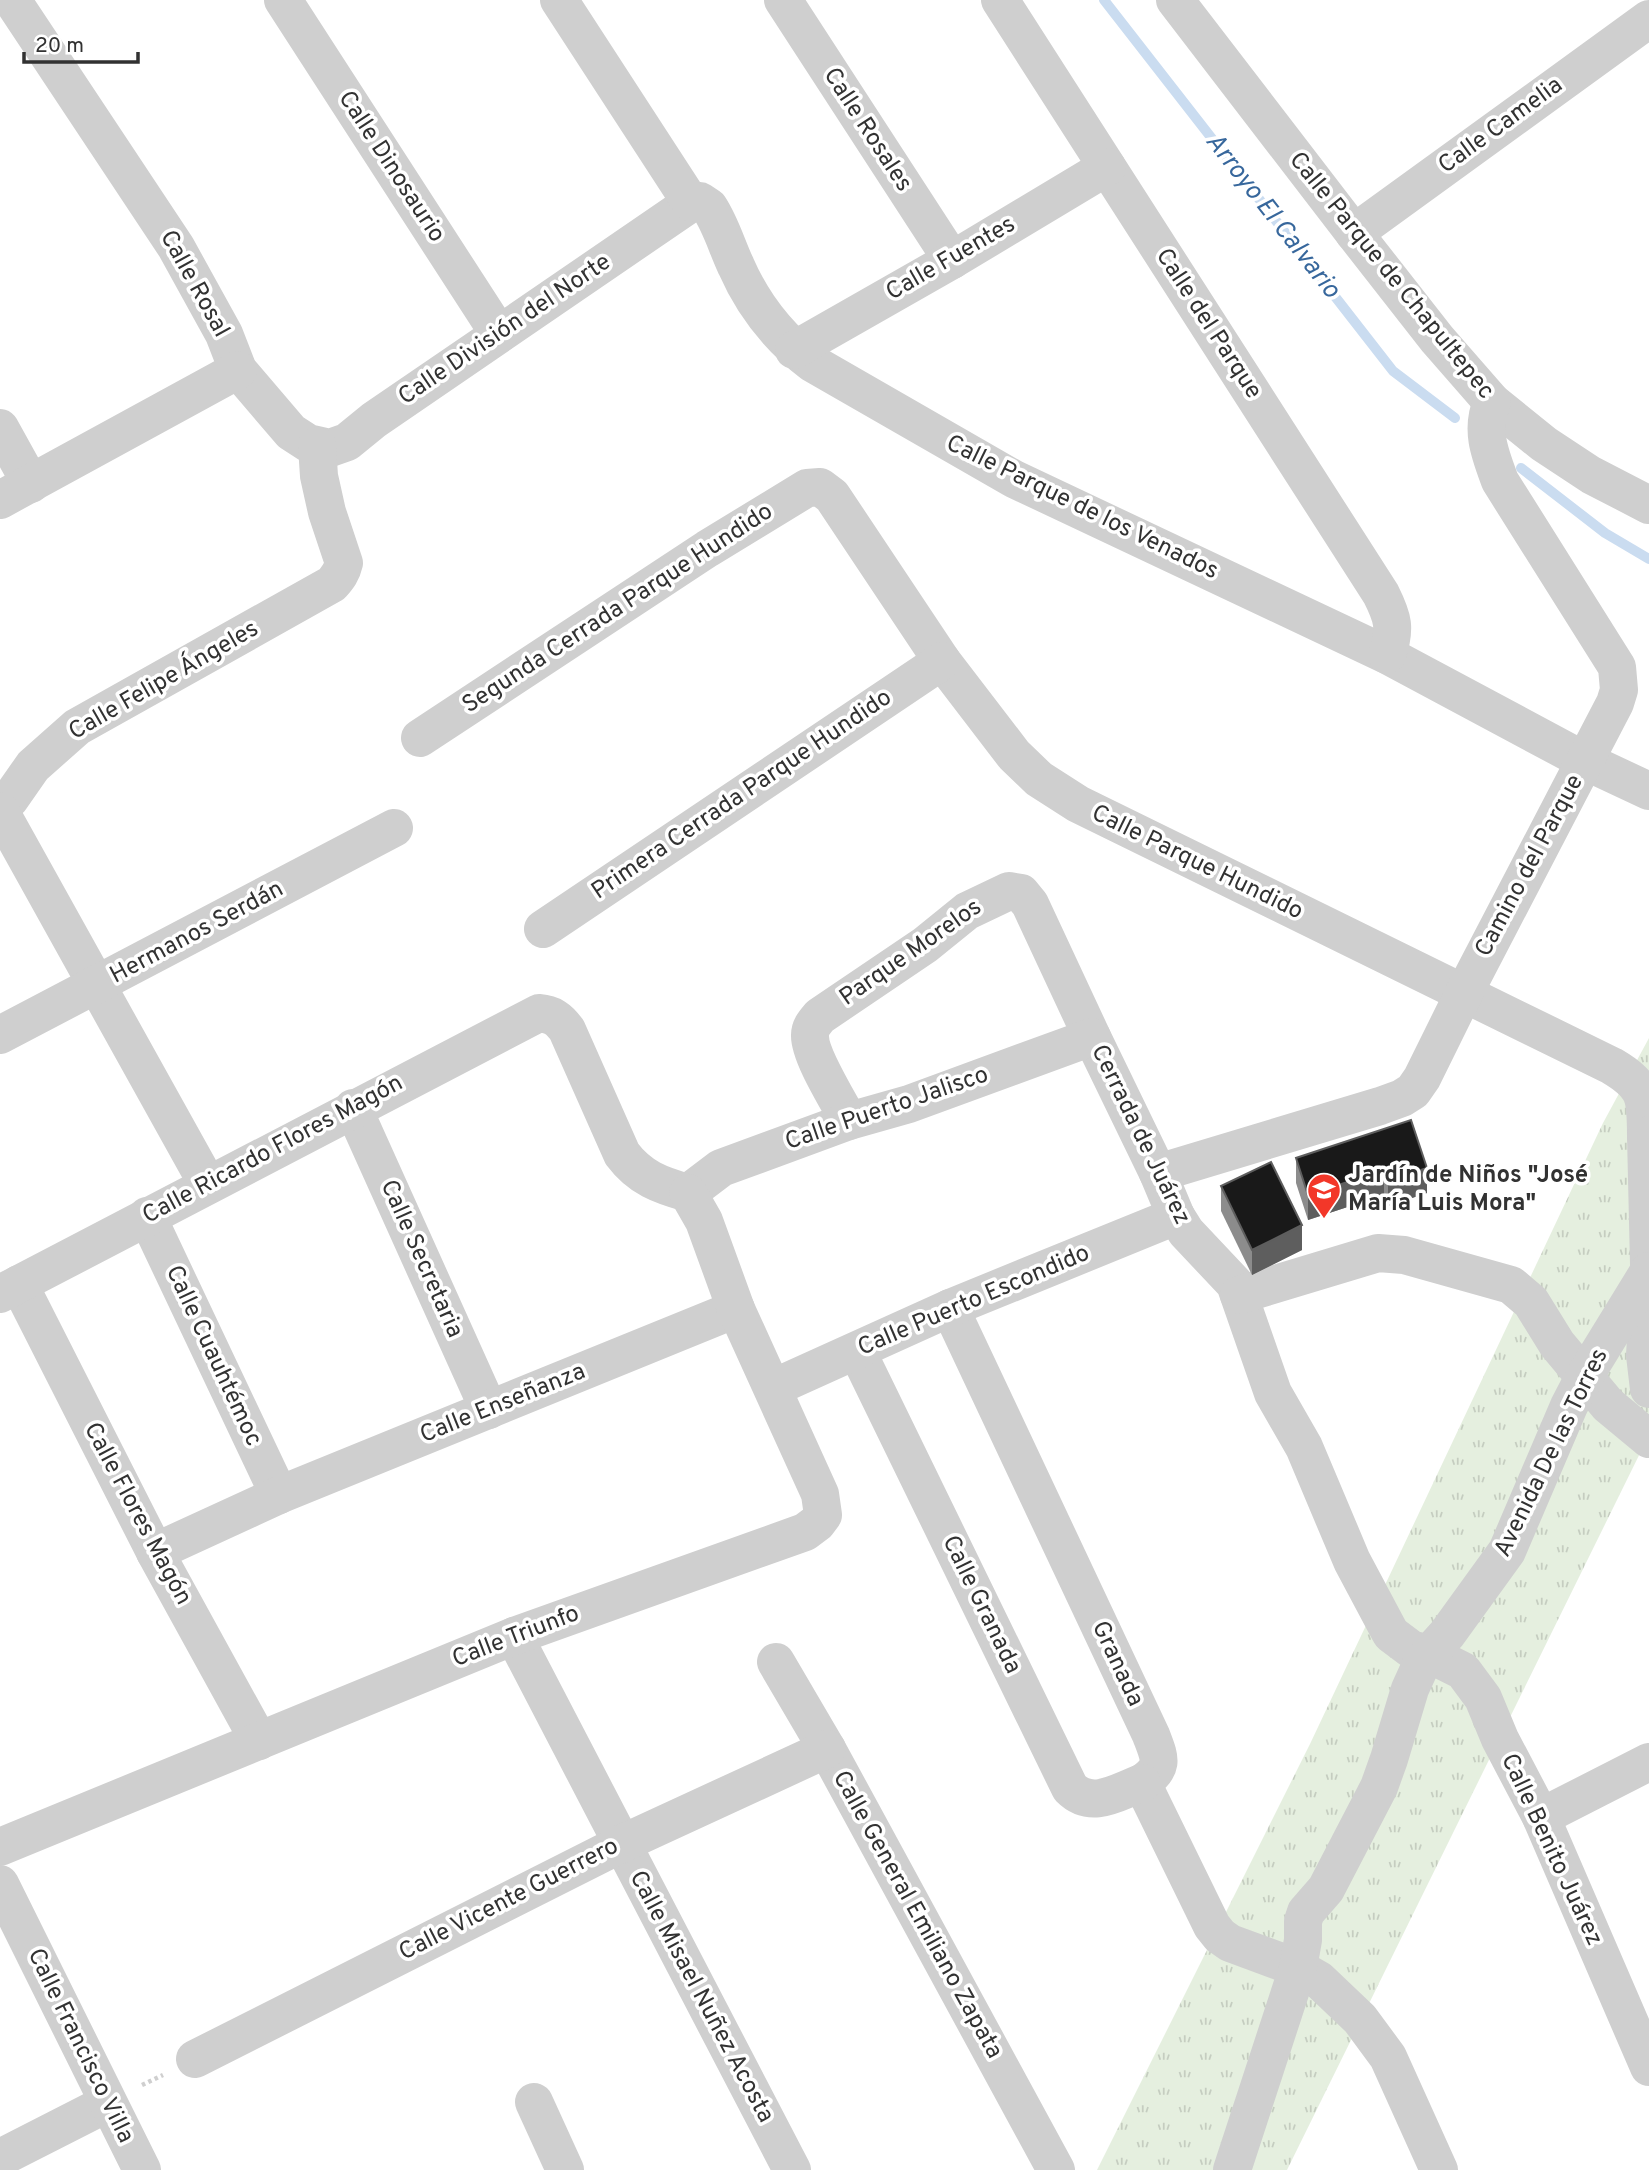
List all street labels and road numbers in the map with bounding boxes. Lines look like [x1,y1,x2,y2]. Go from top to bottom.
street label: Calle Rosales [816,62,918,198]
street label: Calle Camelia [1433,71,1569,181]
street label: Calle Dinosaurio [331,86,451,248]
street label: Calle Parque de Chapultepec [1282,146,1500,406]
street label: Calle Fuentes [881,210,1021,308]
street label: Calle Rosal [152,225,236,343]
street label: Calle del Parque [1148,243,1268,405]
street label: Calle División del Norte [393,248,617,412]
street label: Calle Parque de los Venados [941,429,1223,587]
street label: Segunda Cerrada Parque Hundido [457,497,779,721]
street label: Calle Felipe Ángeles [63,613,264,748]
street label: Primera Cerrada Parque Hundido [586,683,898,907]
street label: Camino del Parque [1469,770,1591,962]
street label: Calle Parque Hundido [1086,799,1308,927]
street label: Hermanos Serdán [105,875,289,991]
street label: Parque Morelos [834,893,988,1013]
street label: Cerrada de Juárez [1083,1040,1197,1230]
street label: Calle Puerto Jalisco [781,1060,993,1158]
street label: Calle Ricardo Flores Magón [138,1069,408,1231]
street label: Calle Secretaria [373,1175,469,1343]
street label: Calle Puerto Escondido [854,1239,1094,1363]
street label: Calle Cuauhtémoc [158,1261,268,1451]
street label: Avenida De las Torres [1488,1344,1616,1562]
street label: Calle Enseñanza [416,1357,590,1451]
street label: Calle Flores Magón [76,1418,198,1610]
street label: Calle Granada [935,1531,1027,1679]
street label: Calle Triunfo [448,1599,584,1675]
street label: Granada [1084,1616,1150,1712]
street label: Calle Benito Juárez [1493,1749,1609,1951]
street label: Calle General Emiliano Zapata [825,1766,1009,2064]
street label: Calle Vicente Guerrero [394,1832,624,1968]
street label: Calle Misael Nuñez Acosta [622,1866,780,2128]
street label: Calle Francisco Villa [20,1944,140,2148]

